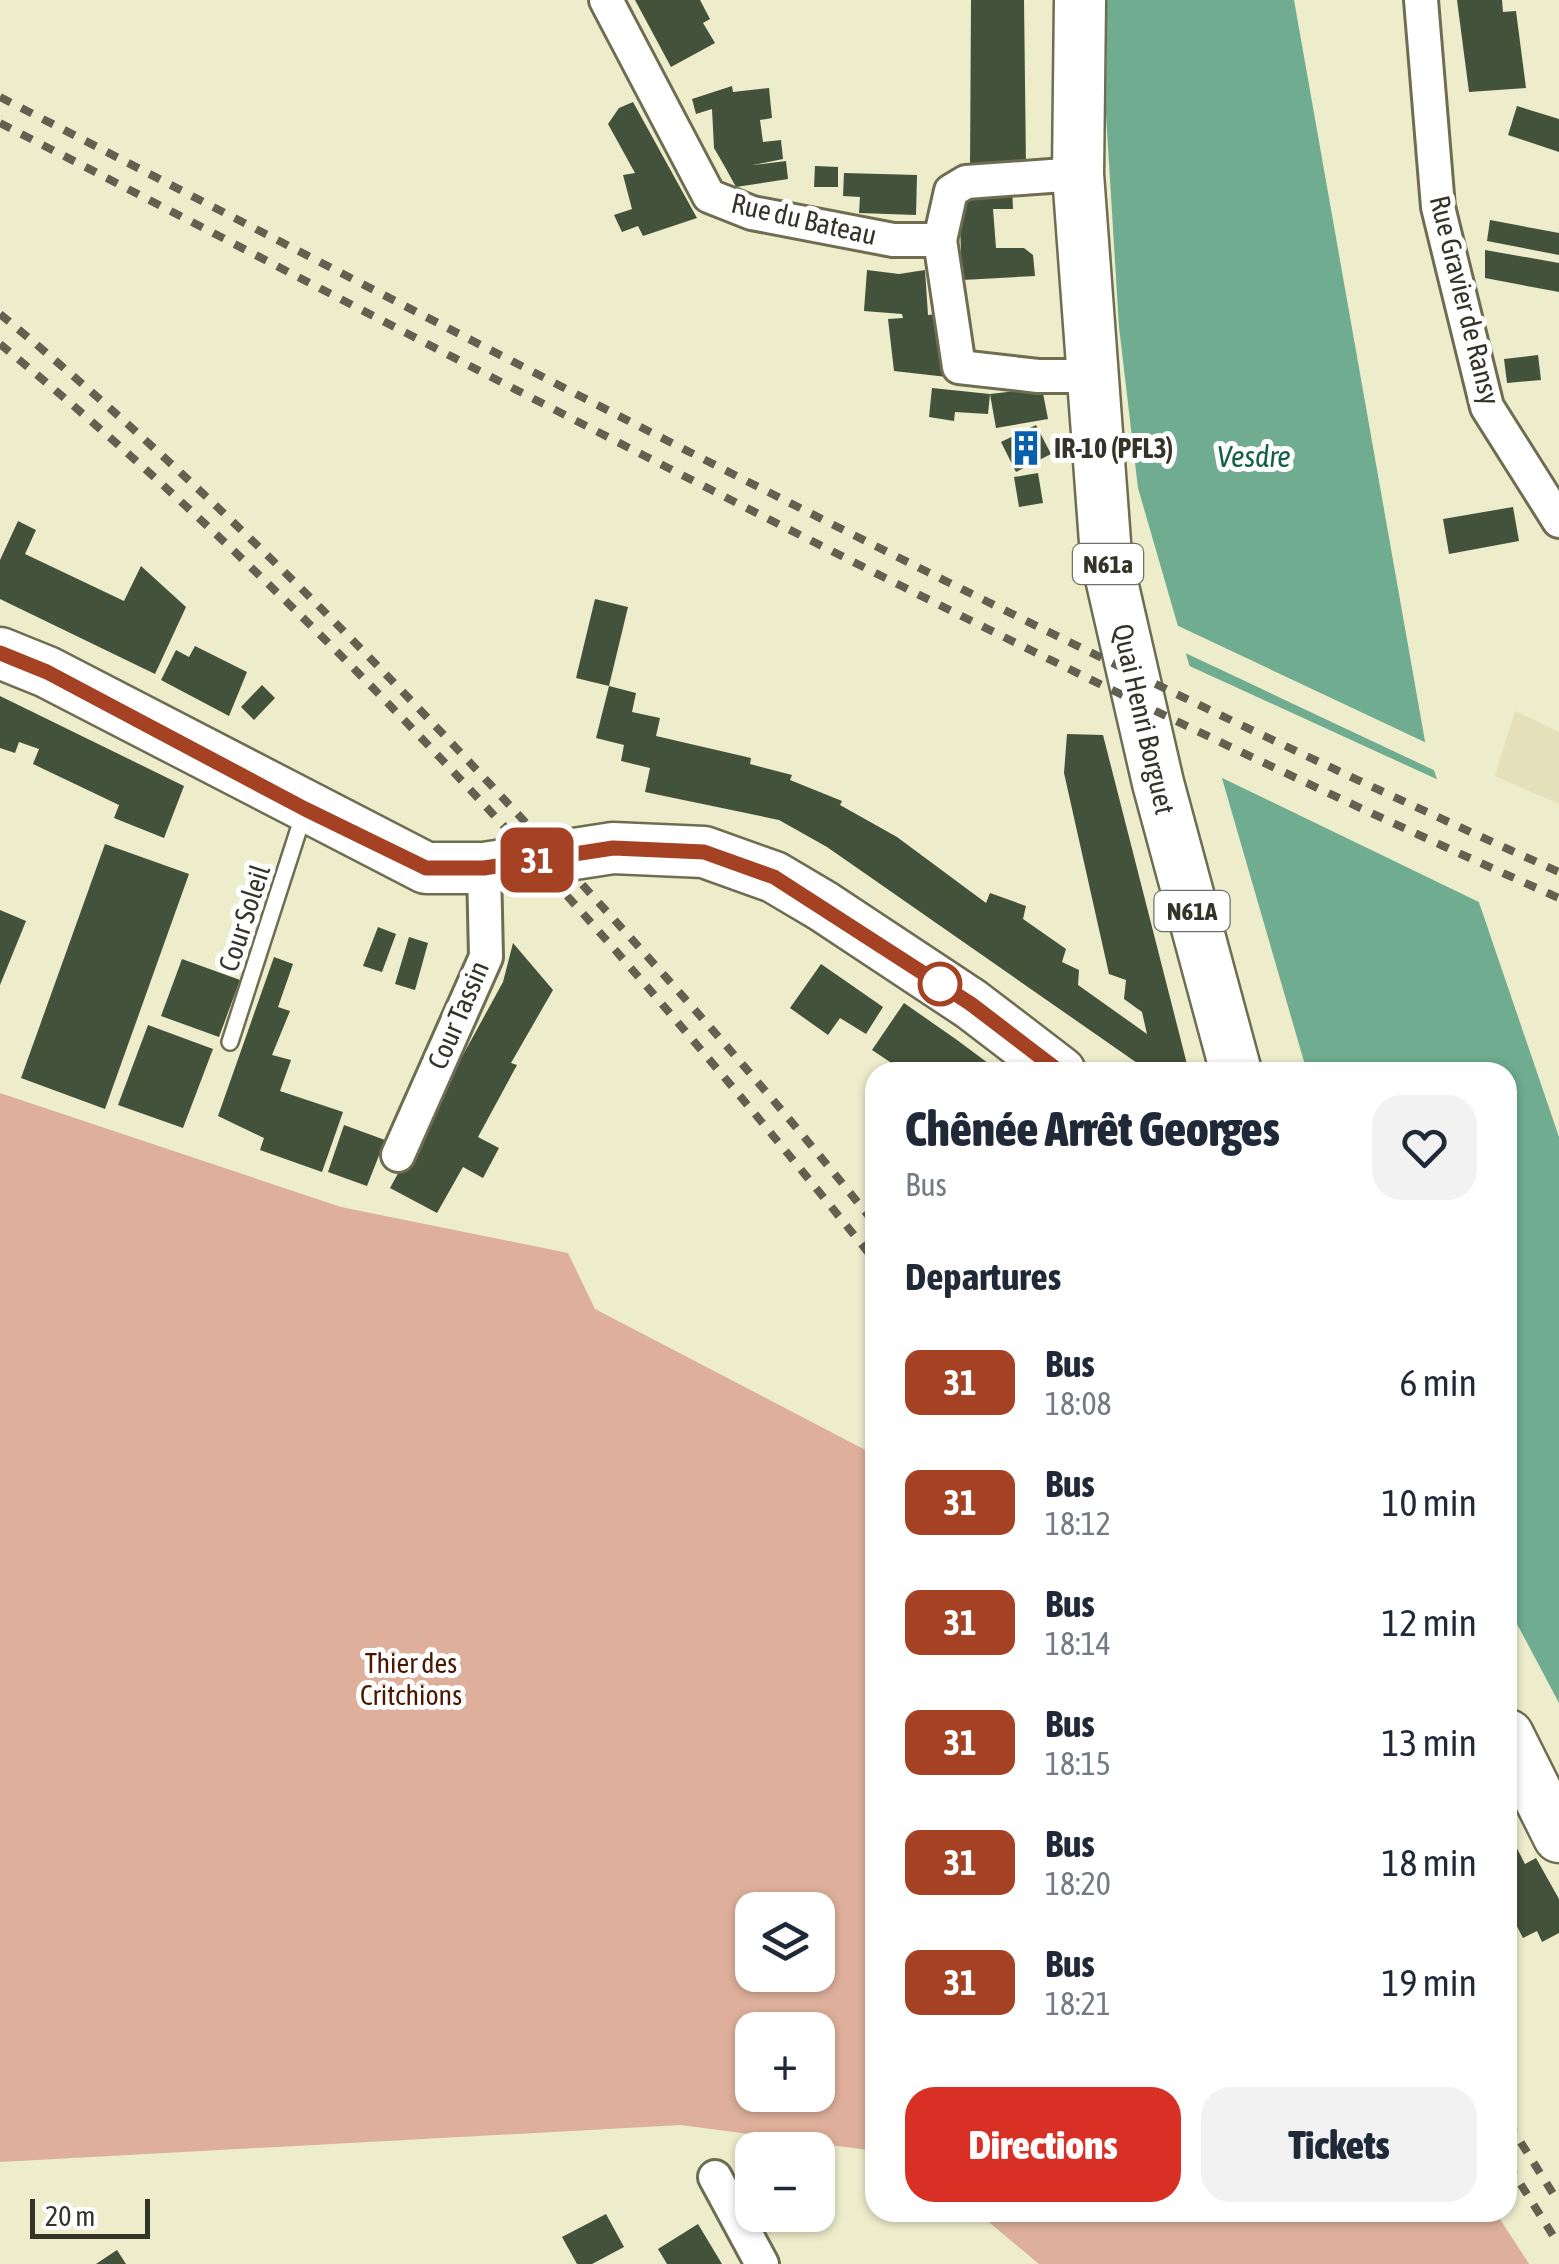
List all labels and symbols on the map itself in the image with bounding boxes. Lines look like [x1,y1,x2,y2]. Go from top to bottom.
street label: Rue du Bateau [728,187,880,251]
street label: Rue Gravier de Ransy [1424,192,1506,408]
building icon: IR-10 (PFL3) [1007,429,1045,467]
place label: IR-10 (PFL3) [1054,432,1173,464]
water label: Vesdre [1217,439,1291,473]
road number: N61a [1073,544,1143,584]
street label: Quai Henri Borguet [1107,621,1181,817]
line badge: 31 [492,828,582,892]
street label: Cour Soleil [212,860,276,975]
road number: N61A [1154,891,1230,931]
street label: Cour Tassin [421,956,495,1074]
unlabelled marker [919,963,961,1005]
park label: Thier des Critchions [360,1647,462,1711]
scale bar [30,2194,150,2238]

